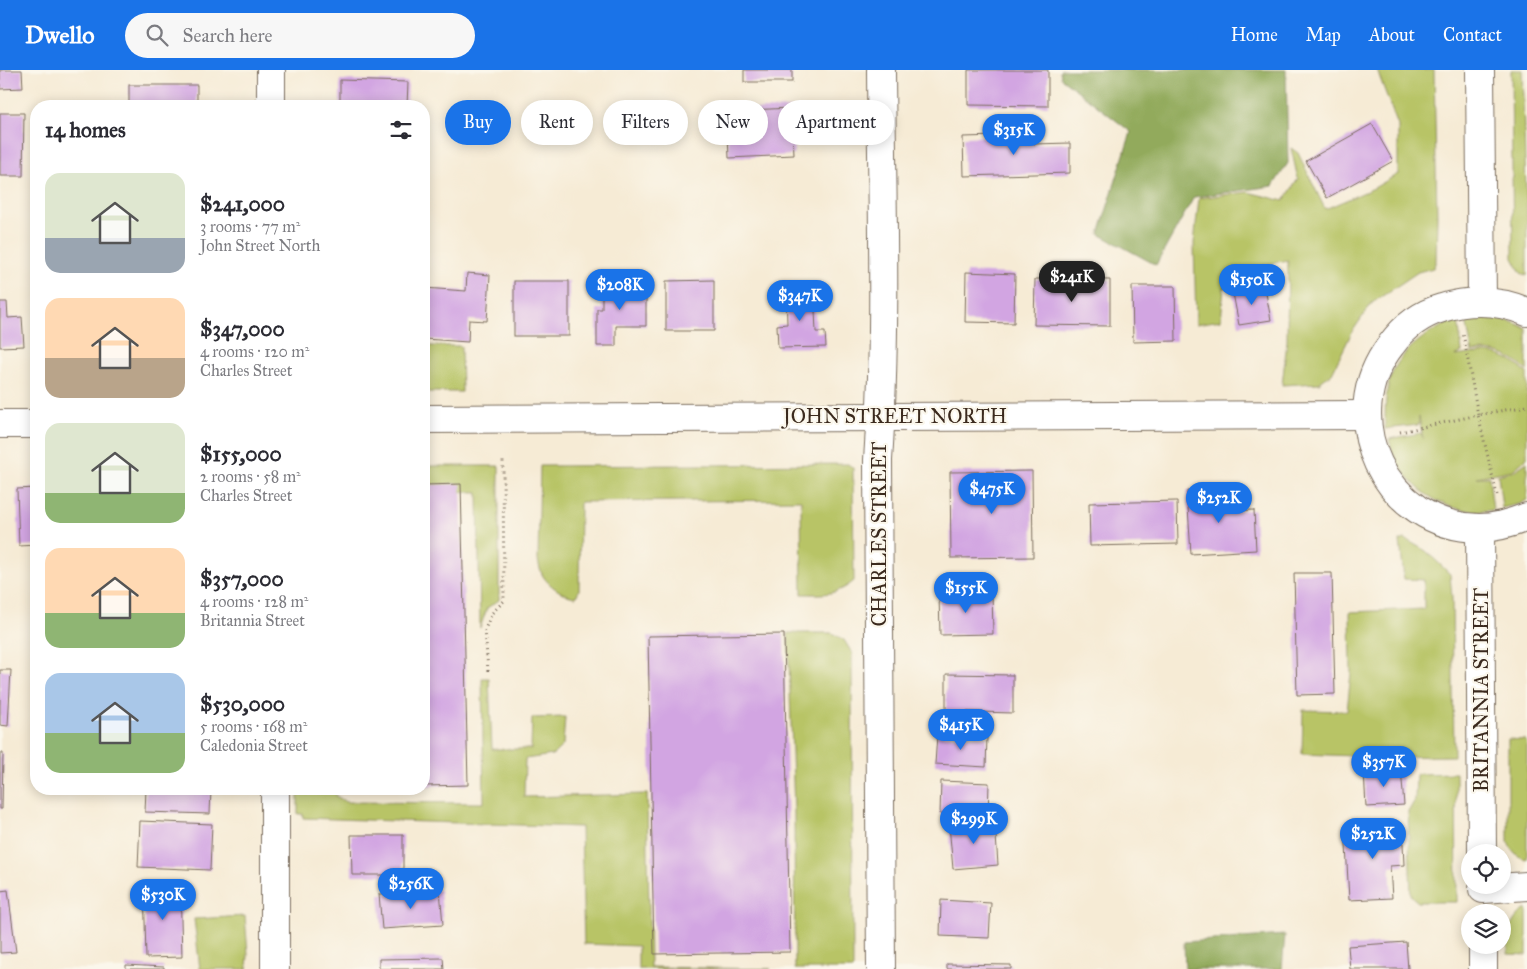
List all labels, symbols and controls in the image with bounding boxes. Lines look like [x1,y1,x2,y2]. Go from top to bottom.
search box [125,13,475,58]
text: Dwello [25,20,95,50]
icon: search [143,21,171,49]
text: Search here [183,24,273,47]
text: Home [1231,24,1278,46]
text: Map [1306,24,1341,46]
text: About [1369,24,1415,46]
text: Contact [1443,24,1502,46]
chip: Buy [445,100,511,145]
chip: Rent [521,100,593,145]
chip: Filters [603,100,688,145]
chip: New [698,100,768,145]
chip: Apartment [778,100,894,145]
pin: $315K [979,114,1049,156]
icon: filters [387,116,415,144]
text: 14 homes [45,117,126,143]
text: $315K [994,120,1035,139]
text: $241,000 [200,191,285,217]
icon: home [85,193,145,253]
text: 3 rooms · 77 m² [200,217,300,236]
text: John Street North [200,236,320,255]
pin: $241K [1037,260,1107,303]
pin: $150K [1217,264,1287,306]
text: $241K [1050,267,1094,286]
pin: $208K [585,268,655,311]
text: $150K [1230,270,1274,289]
text: $208K [597,275,643,294]
pin: $347K [765,280,835,322]
text: $347K [778,286,822,305]
text: $347,000 [200,316,285,342]
icon: home [85,318,145,378]
text: 4 rooms · 120 m² [200,342,309,361]
text: Charles Street [200,361,292,380]
street label: JOHN STREET NORTH [781,404,1007,429]
text: $155,000 [200,441,282,467]
street label: CHARLES STREET [867,441,891,627]
icon: home [85,443,145,503]
text: 2 rooms · 58 m² [200,467,301,486]
pin: $475K [957,472,1027,515]
text: $475K [969,479,1015,498]
pin: $252K [1184,482,1254,524]
text: Charles Street [200,486,292,505]
text: $252K [1197,488,1241,507]
text: $357,000 [200,566,284,592]
icon: home [85,568,145,628]
pin: $155K [931,572,1001,614]
text: $155K [945,578,987,597]
street label: BRITANNIA STREET [1469,587,1493,792]
text: 4 rooms · 128 m² [200,592,309,611]
text: Britannia Street [200,611,305,630]
text: $530,000 [200,691,285,717]
icon: home [85,693,145,753]
pin: $415K [926,708,996,751]
text: $415K [939,715,983,734]
text: 5 rooms · 168 m² [200,717,307,736]
text: Caledonia Street [200,736,308,755]
pin: $357K [1349,746,1419,788]
text: $357K [1362,752,1406,771]
pin: $299K [939,802,1009,845]
text: $299K [951,809,997,828]
pin: $252K [1338,818,1408,860]
text: $252K [1351,824,1395,843]
map controls [1461,844,1511,954]
button: locate [1461,844,1511,894]
pin: $256K [376,868,446,910]
text: $256K [389,874,433,893]
pin: $530K [128,878,198,921]
text: $530K [141,885,185,904]
button: layers [1461,904,1511,954]

